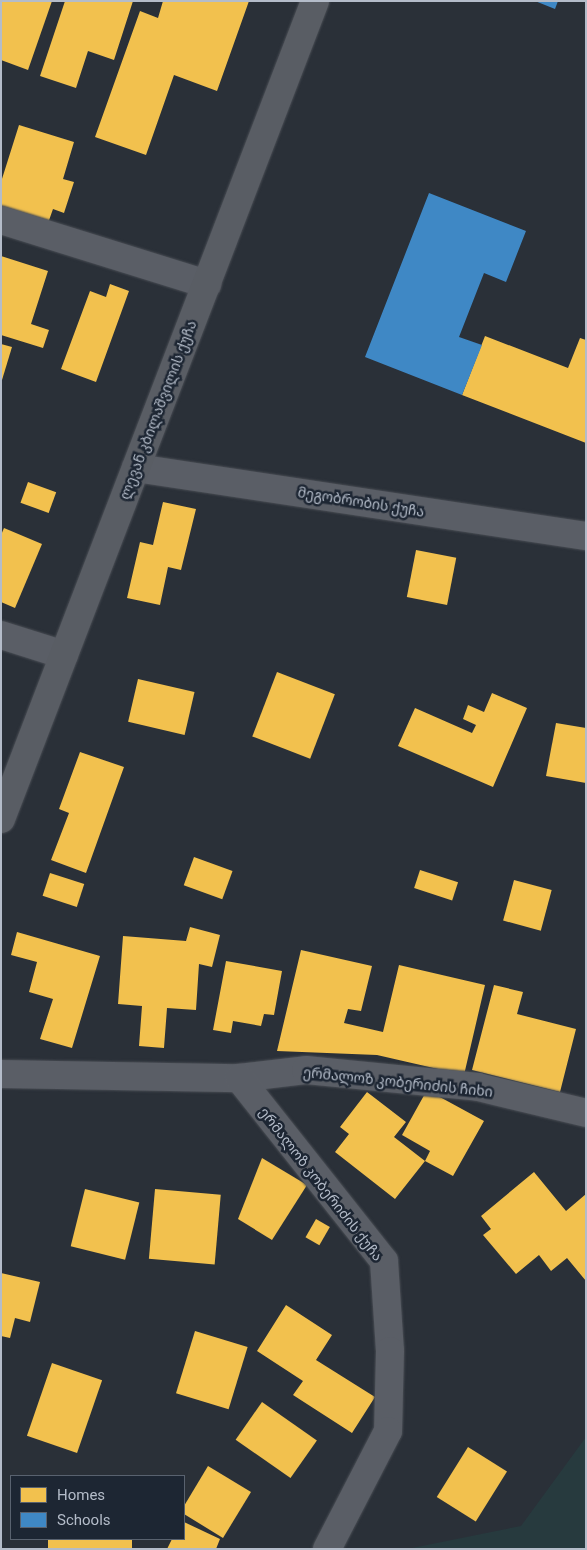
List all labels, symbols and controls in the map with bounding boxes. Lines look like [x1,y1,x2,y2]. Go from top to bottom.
street label: ლევან კბილაშვილის ქუჩა [116,318,200,502]
street label: მეგობრობის ქუჩა [297,484,425,520]
street label: ერმალოზ კობერიძის ჩიხი [302,1064,494,1100]
street label: ერმალოზ კობერიძის ქუჩა [256,1104,386,1264]
legend [10,1475,185,1540]
text: Homes [57,1486,105,1504]
text: Schools [57,1511,111,1529]

